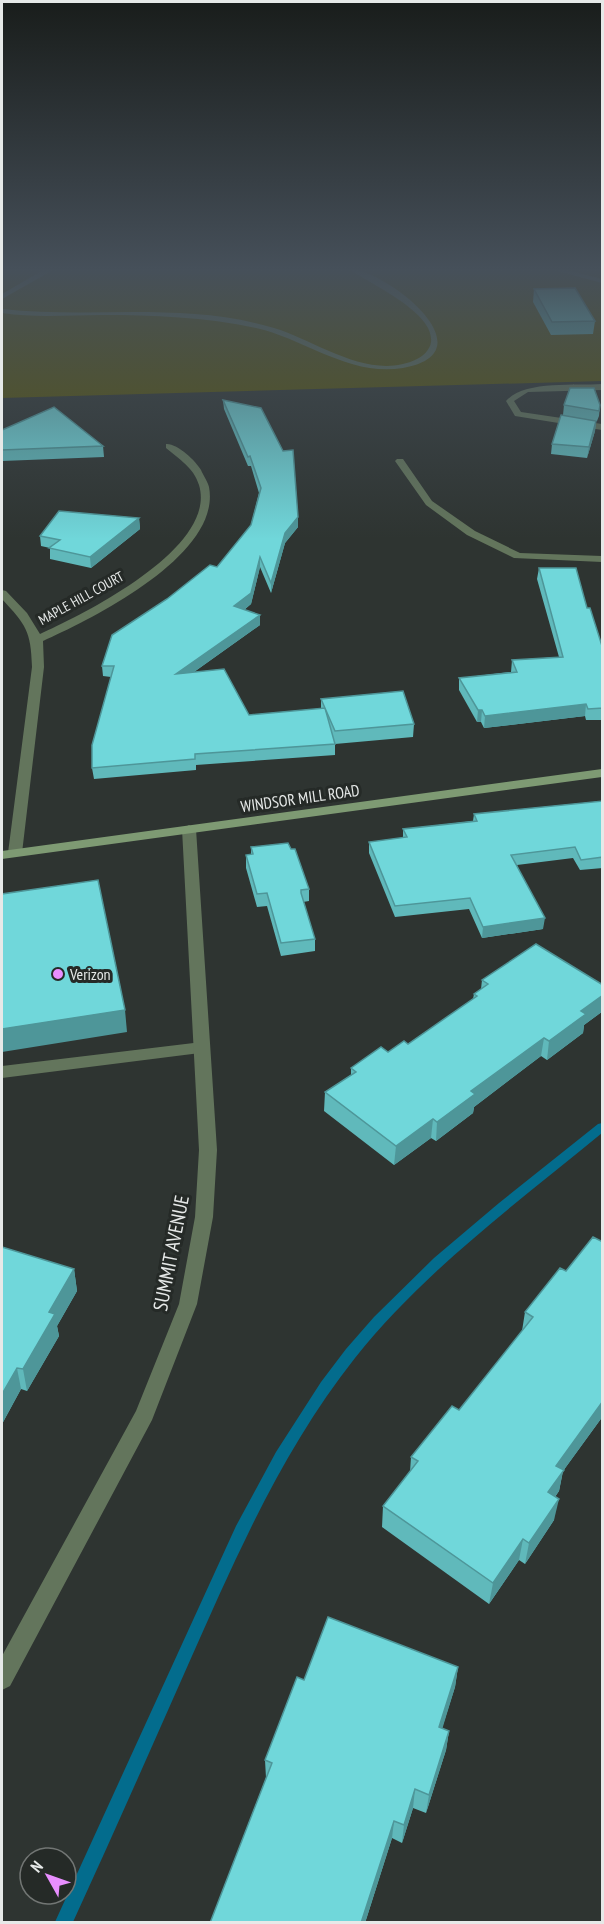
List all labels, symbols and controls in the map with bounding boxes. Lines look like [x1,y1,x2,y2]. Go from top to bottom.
street label: MAPLE HILL COURT [35,567,128,629]
street label: WINDSOR MILL ROAD [239,780,361,816]
place label: Verizon [69,964,111,984]
marker: Verizon [51,967,65,981]
street label: SUMMIT AVENUE [147,1193,195,1313]
north arrow [18,1846,78,1906]
text: N [26,1857,47,1876]

